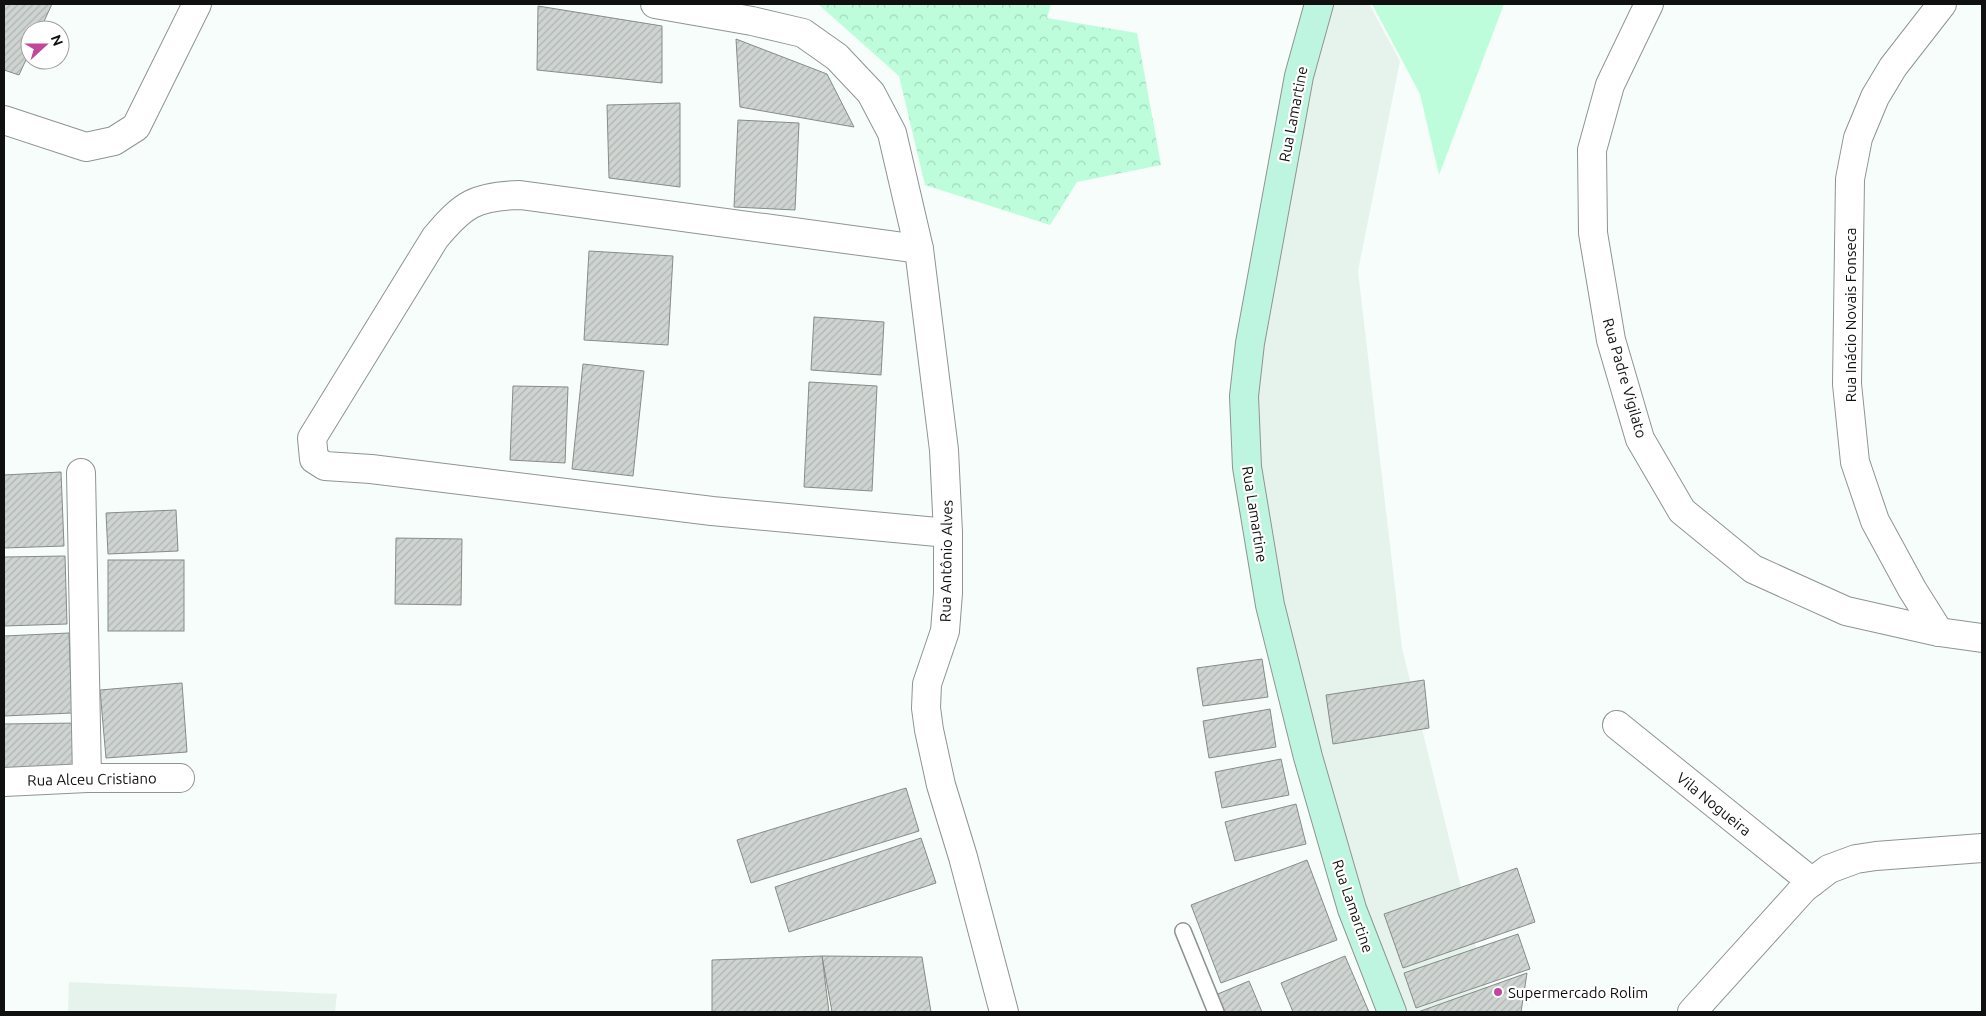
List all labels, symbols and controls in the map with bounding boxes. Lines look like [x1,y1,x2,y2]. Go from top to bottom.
north arrow [20,20,70,70]
text: N [48,33,66,48]
street label: Rua Lamartine [1275,65,1311,163]
street label: Rua Inácio Novais Fonseca [1842,228,1859,402]
street label: Rua Padre Vigilato [1600,316,1650,440]
street label: Rua Lamartine [1239,465,1271,563]
street label: Rua Antônio Alves [936,500,956,622]
street label: Rua Alceu Cristiano [27,769,157,789]
street label: Vila Nogueira [1673,769,1755,839]
street label: Rua Lamartine [1329,857,1377,955]
place label: Supermercado Rolim [1508,984,1648,1001]
marker: Supermercado Rolim [1492,986,1504,998]

